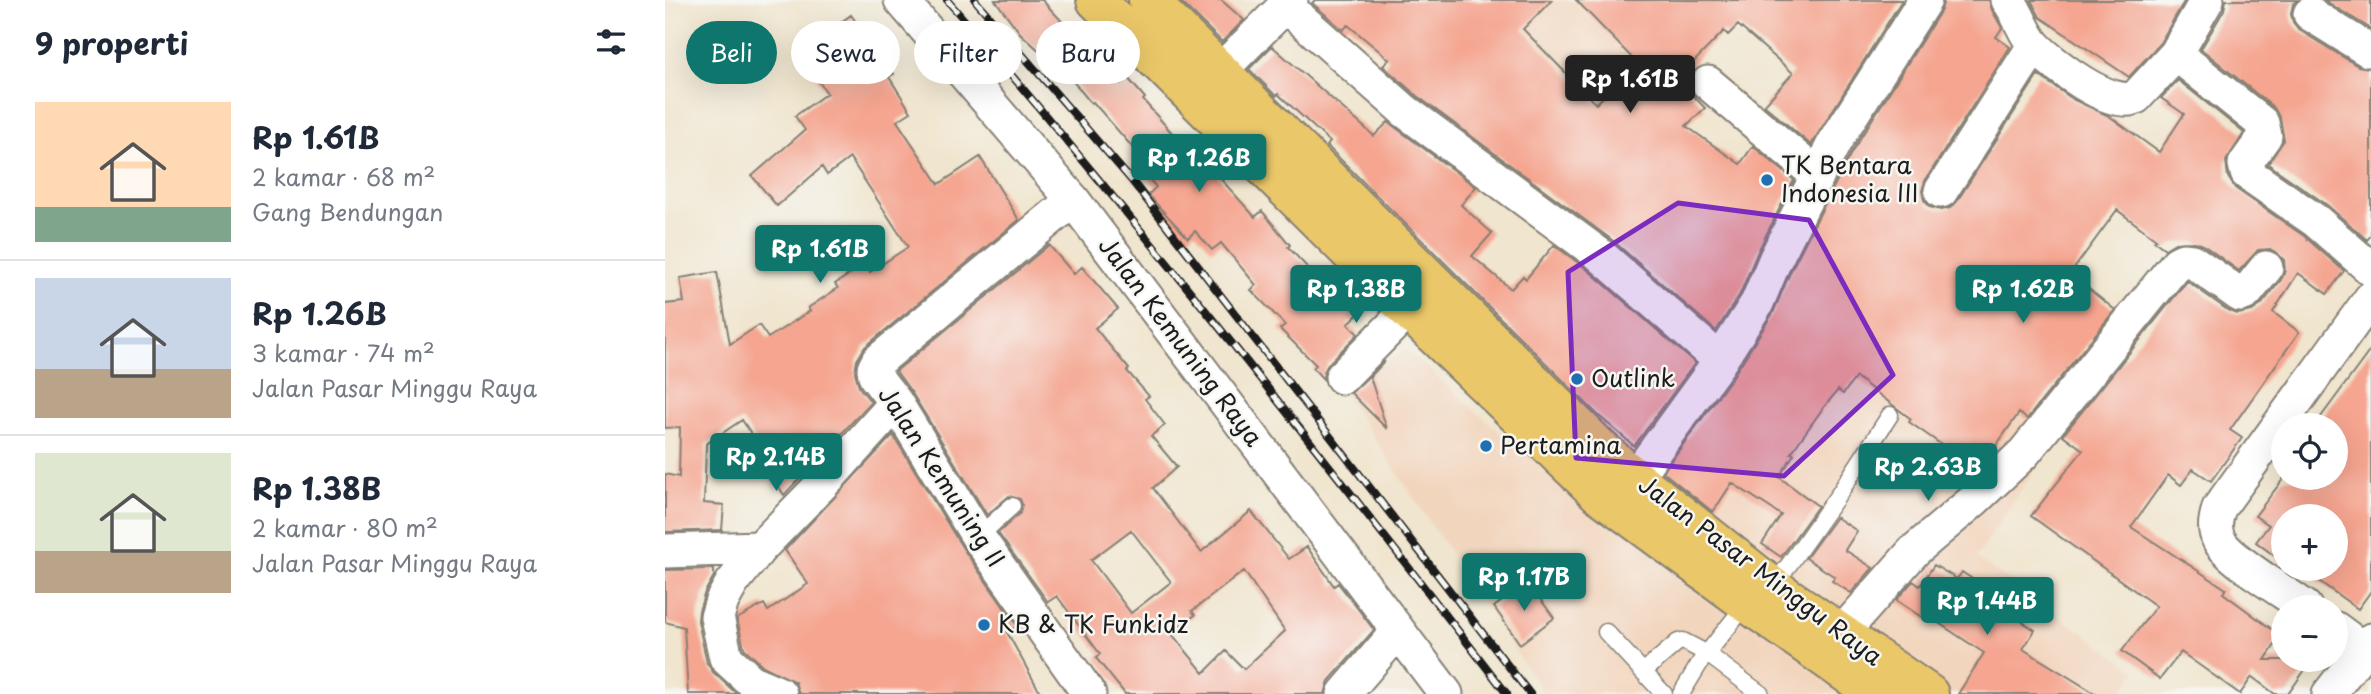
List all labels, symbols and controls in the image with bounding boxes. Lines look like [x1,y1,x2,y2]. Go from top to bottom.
text: 9 properti [35,20,188,65]
chip: Beli [686,21,777,84]
chip: Sewa [791,21,900,84]
chip: Filter [914,21,1022,84]
chip: Baru [1036,21,1140,84]
icon: filters [592,23,630,61]
pin: Rp 1.61B [1558,55,1702,115]
text: Rp 1.61B [1581,60,1679,95]
text: Rp 1.61B [252,114,380,159]
icon: home [91,130,175,214]
pin: Rp 1.26B [1127,134,1271,194]
text: Rp 1.26B [1147,139,1251,174]
place label: TK Bentara Indonesia III [1781,146,1918,210]
text: 2 kamar · 68 m² [252,159,435,194]
marker: TK Bentara Indonesia III [1759,172,1775,188]
text: Gang Bendungan [252,194,443,229]
pin: Rp 1.61B [748,226,892,285]
street label: Jalan Kemuning Raya [1091,228,1272,453]
text: Rp 1.61B [771,230,869,265]
pin: Rp 1.38B [1284,266,1428,325]
pin: Rp 1.62B [1951,266,2095,325]
text: Rp 1.38B [1306,270,1406,305]
text: Rp 1.62B [1972,270,2074,305]
text: Rp 1.26B [252,290,387,335]
icon: home [91,306,175,390]
text: 3 kamar · 74 m² [252,335,435,370]
place label: Outlink [1591,359,1675,395]
text: Jalan Pasar Minggu Raya [252,370,537,405]
marker: Outlink [1569,371,1585,387]
street label: Jalan Kemuning II [871,378,1015,573]
map controls [2271,413,2348,672]
button: locate [2271,413,2348,490]
place label: Pertamina [1500,426,1621,462]
pin: Rp 2.14B [704,434,848,493]
text: Rp 2.14B [726,438,826,473]
marker: Pertamina [1478,438,1494,454]
pin: Rp 2.63B [1856,444,2000,503]
text: Rp 2.63B [1874,448,1982,483]
text: Rp 1.38B [252,465,381,510]
street label: Jalan Pasar Minggu Raya [1632,466,1891,673]
icon: home [91,481,175,565]
button: + [2271,504,2348,581]
text: 2 kamar · 80 m² [252,510,438,545]
text: Jalan Pasar Minggu Raya [252,545,537,580]
pin: Rp 1.17B [1452,554,1596,613]
text: Rp 1.17B [1478,558,1570,593]
pin: Rp 1.44B [1915,578,2059,637]
text: Rp 1.44B [1937,582,2037,617]
button: − [2271,595,2348,672]
place label: KB & TK Funkidz [998,605,1188,641]
marker: KB & TK Funkidz [976,617,992,633]

